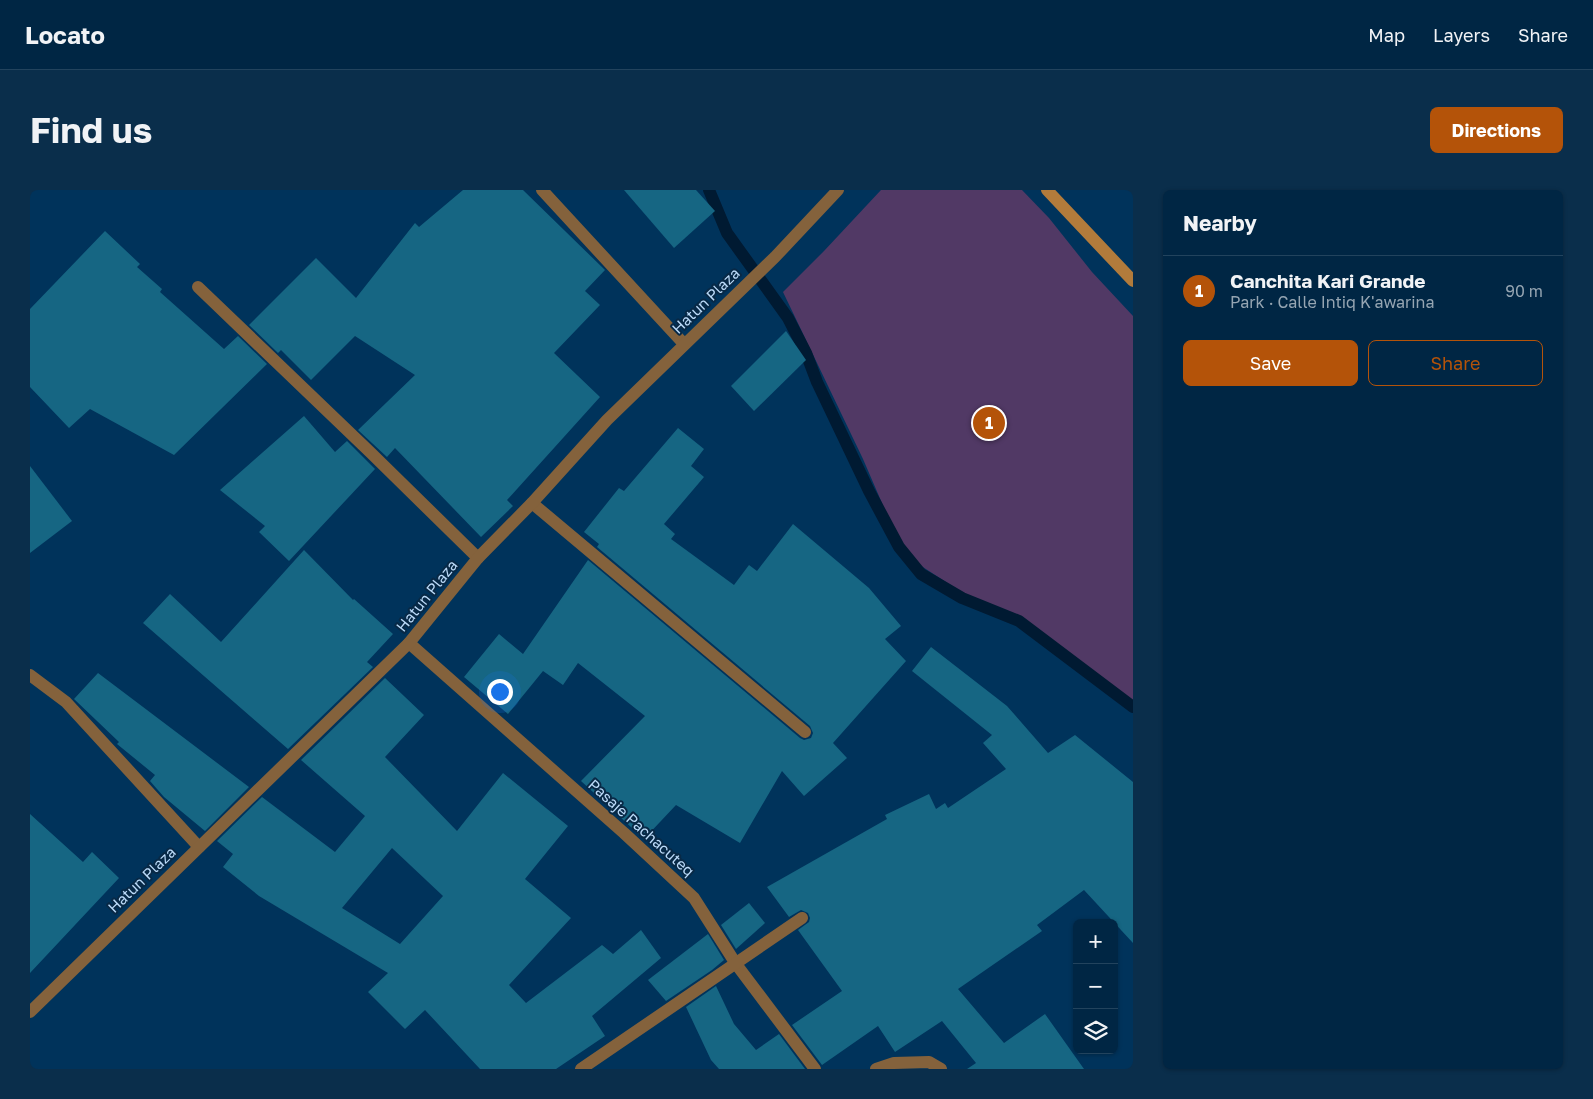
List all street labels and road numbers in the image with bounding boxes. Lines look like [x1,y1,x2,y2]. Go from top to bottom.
street label: Hatun Plaza [668,264,743,337]
street label: Hatun Plaza [392,556,461,635]
street label: Pasaje Pachacuteq [585,775,698,880]
street label: Hatun Plaza [104,843,179,916]

